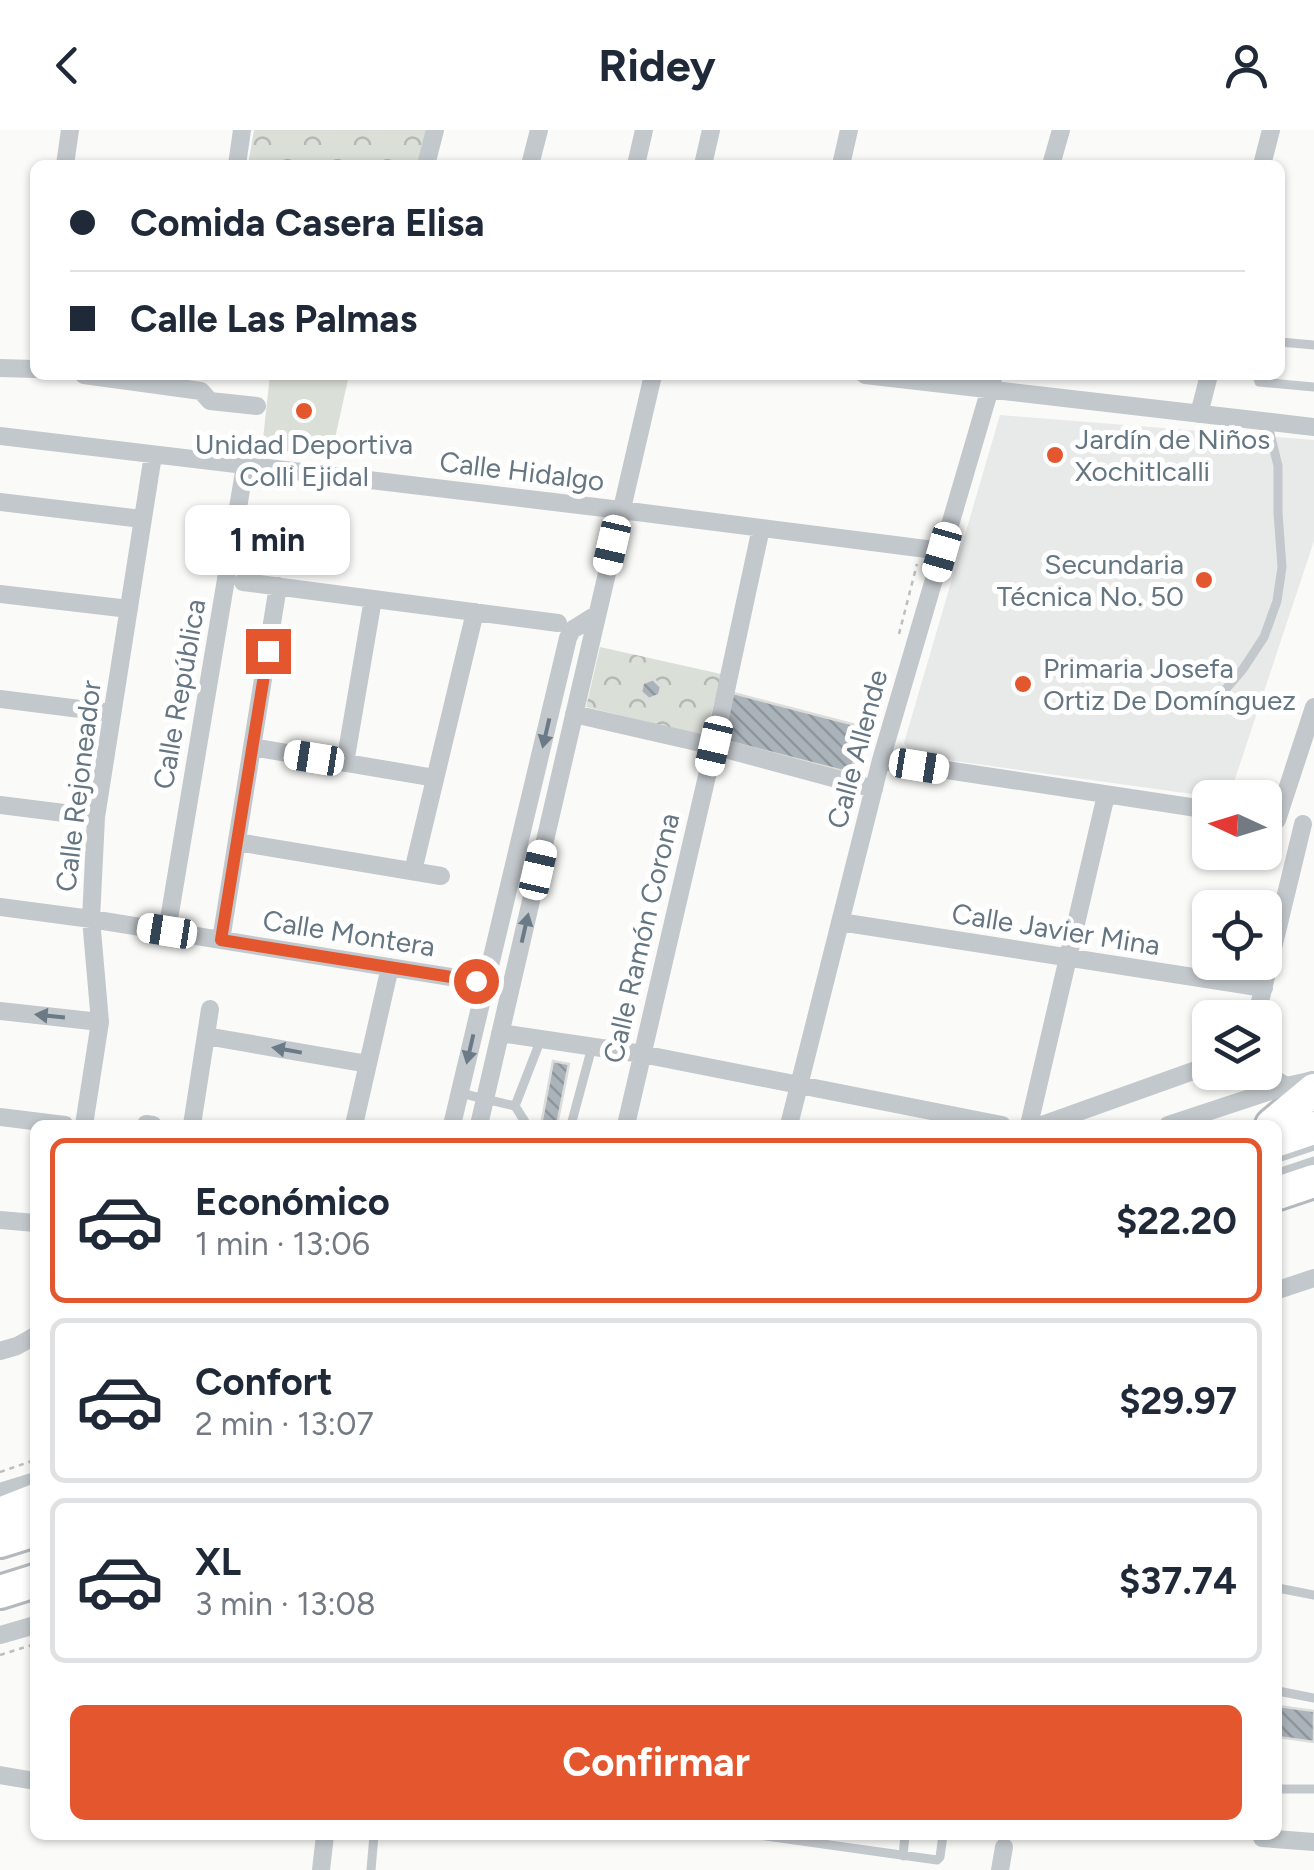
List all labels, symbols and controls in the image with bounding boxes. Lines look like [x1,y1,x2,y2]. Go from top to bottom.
icon: back [40,38,95,93]
text: Ridey [598,38,716,92]
icon: person [1219,38,1274,93]
text: Comida Casera Elisa [130,200,485,246]
text: Calle Las Palmas [130,296,417,342]
marker: Unidad Deportiva Colli Ejidal [293,400,315,422]
place label: Jardín de Niños Xochitlcalli [1075,422,1270,488]
place label: Unidad Deportiva Colli Ejidal [195,427,413,493]
street label: Calle Hidalgo [438,444,606,498]
marker: Jardín de Niños Xochitlcalli [1044,444,1066,466]
callout: 1 min [186,506,350,576]
car [591,512,633,578]
car [919,519,965,585]
text: 1 min [230,521,305,559]
place label: Secundaria Técnica No. 50 [997,547,1184,613]
marker: Secundaria Técnica No. 50 [1193,569,1215,591]
street label: Calle República [146,596,212,792]
route end [246,629,291,674]
place label: Primaria Josefa Ortiz De Domínguez [1043,651,1296,717]
street label: Calle Allende [819,666,895,832]
marker: Primaria Josefa Ortiz De Domínguez [1012,673,1034,695]
street label: Calle Rejoneador [48,678,108,894]
car [693,713,735,779]
one-way arrow [538,718,553,749]
car [282,738,346,778]
car [887,746,951,786]
north arrow [1192,780,1282,870]
map controls [1192,780,1282,1090]
street label: Calle Ramón Corona [596,810,686,1066]
car [517,837,559,903]
button: locate [1192,890,1282,980]
street label: Calle Javier Mina [949,896,1163,962]
street label: Calle Montera [260,903,438,963]
car [135,911,199,951]
one-way arrow [517,912,533,943]
route start [454,959,499,1004]
button: layers [1192,1000,1282,1090]
one-way arrow [34,1008,65,1024]
one-way arrow [462,1034,478,1065]
one-way arrow [271,1042,302,1057]
icon: car [75,1176,165,1266]
text: Económico [195,1179,390,1225]
text: $22.20 [1116,1198,1237,1244]
text: 1 min · 13:06 [195,1225,370,1263]
icon: car [75,1356,165,1446]
text: Confort [195,1359,332,1405]
text: $29.97 [1119,1378,1237,1424]
text: 2 min · 13:07 [195,1405,374,1443]
icon: car [75,1536,165,1626]
text: XL [195,1539,241,1585]
text: $37.74 [1119,1558,1237,1604]
text: 3 min · 13:08 [195,1585,376,1623]
button: Confirmar [70,1705,1242,1820]

